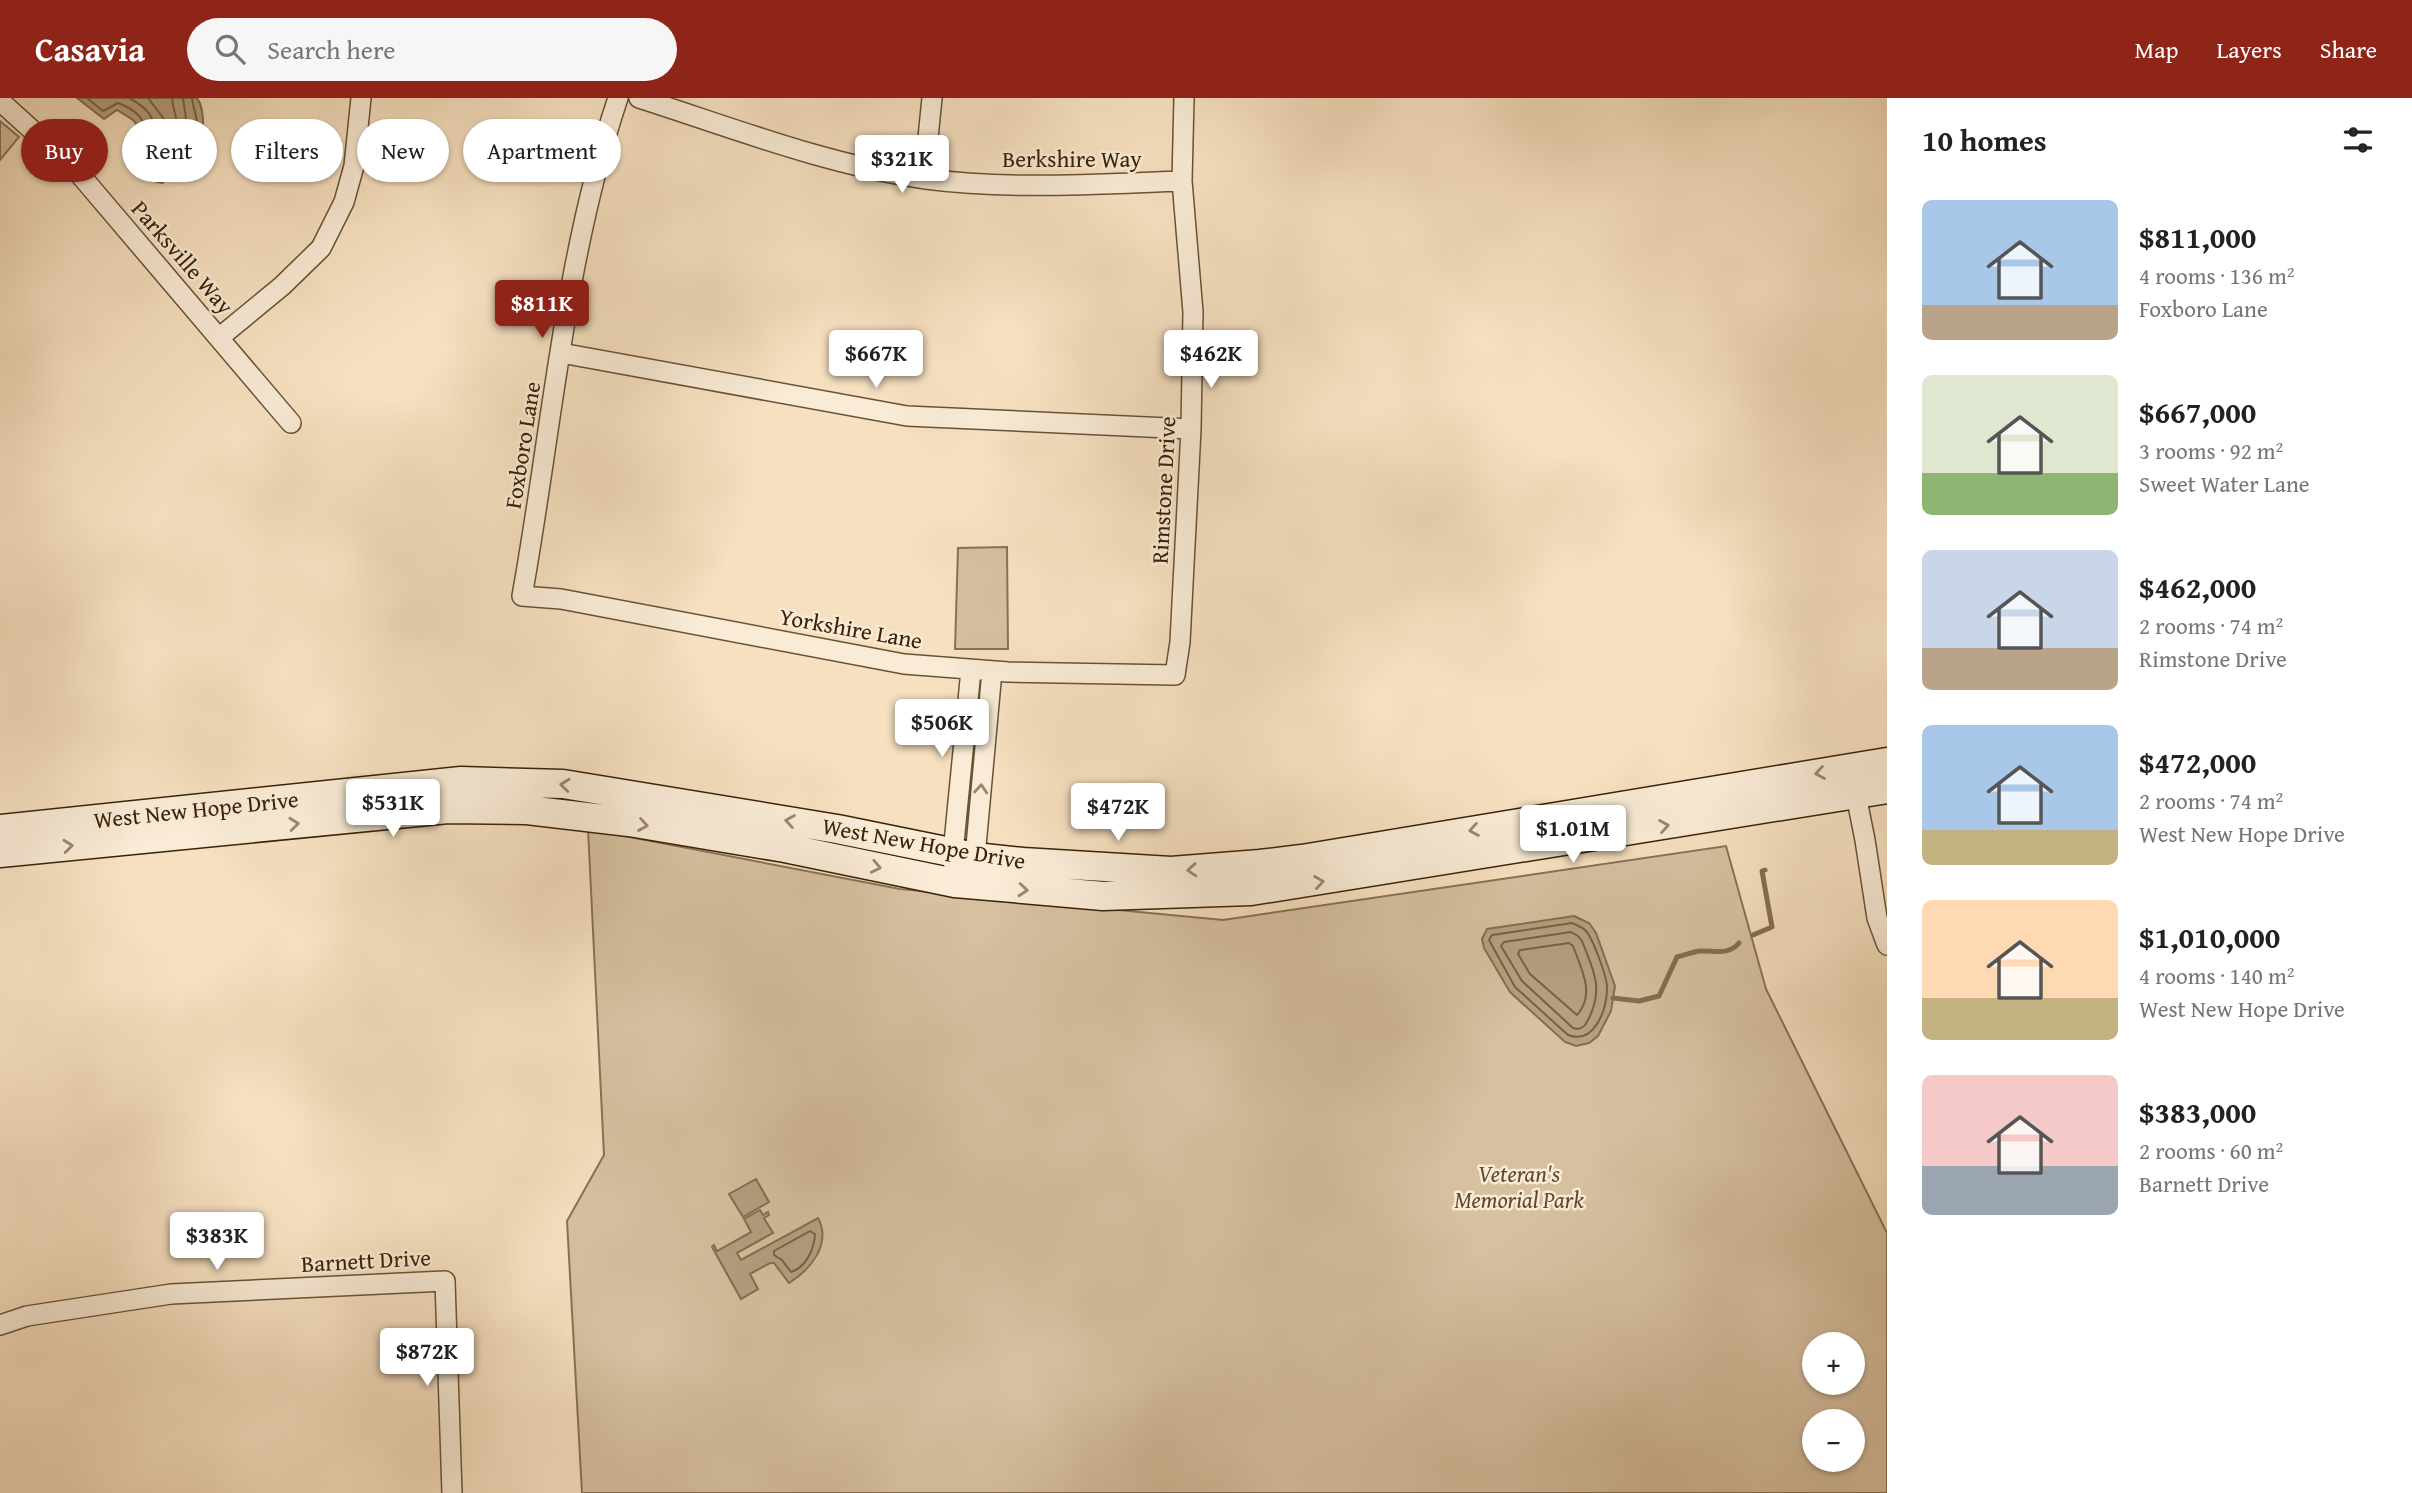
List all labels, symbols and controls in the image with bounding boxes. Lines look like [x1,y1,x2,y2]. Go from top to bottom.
search box [187,18,677,81]
text: Casavia [35,25,145,73]
icon: search [211,30,249,68]
text: Search here [267,30,396,69]
text: Map [2135,32,2178,67]
text: Layers [2216,32,2282,67]
text: Share [2320,32,2377,67]
text: 10 homes [1922,118,2047,162]
chip: Buy [21,119,108,182]
chip: Rent [122,119,217,182]
chip: Filters [231,119,343,182]
chip: New [357,119,449,182]
chip: Apartment [463,119,621,182]
icon: filters [2339,121,2377,159]
pin: $321K [853,136,951,195]
text: $321K [871,141,933,174]
street label: Berkshire Way [1002,142,1142,175]
street label: Parksville Way [124,193,242,322]
text: $811,000 [2139,215,2256,259]
icon: home [1978,228,2062,312]
text: 4 rooms · 136 m² [2139,259,2294,292]
pin: $811K [493,280,591,340]
text: $811K [511,286,573,319]
text: Foxboro Lane [2139,292,2268,325]
pin: $667K [827,330,925,390]
pin: $462K [1162,330,1260,390]
text: $667K [845,336,907,369]
text: $462K [1180,336,1242,369]
street label: Foxboro Lane [496,379,548,511]
text: $667,000 [2139,390,2256,434]
icon: home [1978,403,2062,487]
street label: Rimstone Drive [1143,415,1183,565]
text: 3 rooms · 92 m² [2139,434,2283,467]
text: Sweet Water Lane [2139,467,2310,500]
text: $462,000 [2139,565,2256,609]
icon: home [1978,578,2062,662]
street label: Yorkshire Lane [777,599,925,657]
text: 2 rooms · 74 m² [2139,609,2283,642]
text: Rimstone Drive [2139,642,2287,675]
pin: $506K [893,700,991,759]
text: $506K [911,705,973,738]
text: $472,000 [2139,740,2256,784]
icon: home [1978,753,2062,837]
one-way arrow [1814,765,1826,780]
one-way arrow [559,777,571,792]
pin: $531K [344,780,442,839]
street label: West New Hope Drive [92,782,300,836]
one-way arrow [973,783,988,794]
pin: $472K [1069,784,1167,843]
text: 2 rooms · 74 m² [2139,784,2283,817]
text: $531K [362,785,424,818]
text: $472K [1087,789,1149,822]
pin: $1.01M [1516,806,1630,865]
street label: West New Hope Drive [820,809,1028,877]
text: $1.01M [1536,811,1610,844]
one-way arrow [784,814,796,829]
one-way arrow [288,816,300,831]
one-way arrow [637,817,649,832]
text: West New Hope Drive [2139,817,2345,850]
one-way arrow [1659,819,1670,834]
one-way arrow [1468,822,1480,837]
one-way arrow [63,839,74,854]
one-way arrow [870,858,882,873]
one-way arrow [1186,862,1197,877]
one-way arrow [1313,875,1325,890]
one-way arrow [1017,882,1029,897]
text: $1,010,000 [2139,915,2280,959]
icon: home [1978,928,2062,1012]
text: 4 rooms · 140 m² [2139,959,2294,992]
text: West New Hope Drive [2139,992,2345,1025]
text: $383,000 [2139,1090,2256,1134]
icon: home [1978,1103,2062,1187]
text: 2 rooms · 60 m² [2139,1134,2283,1167]
park label: Veteran's Memorial Park [1454,1157,1584,1216]
text: Barnett Drive [2139,1167,2269,1200]
pin: $383K [168,1212,266,1272]
text: $383K [186,1218,248,1251]
street label: Barnett Drive [300,1240,432,1280]
pin: $872K [378,1328,476,1388]
map controls [1802,1332,1865,1472]
button: + [1802,1332,1865,1395]
text: $872K [396,1334,458,1367]
button: − [1802,1409,1865,1472]

